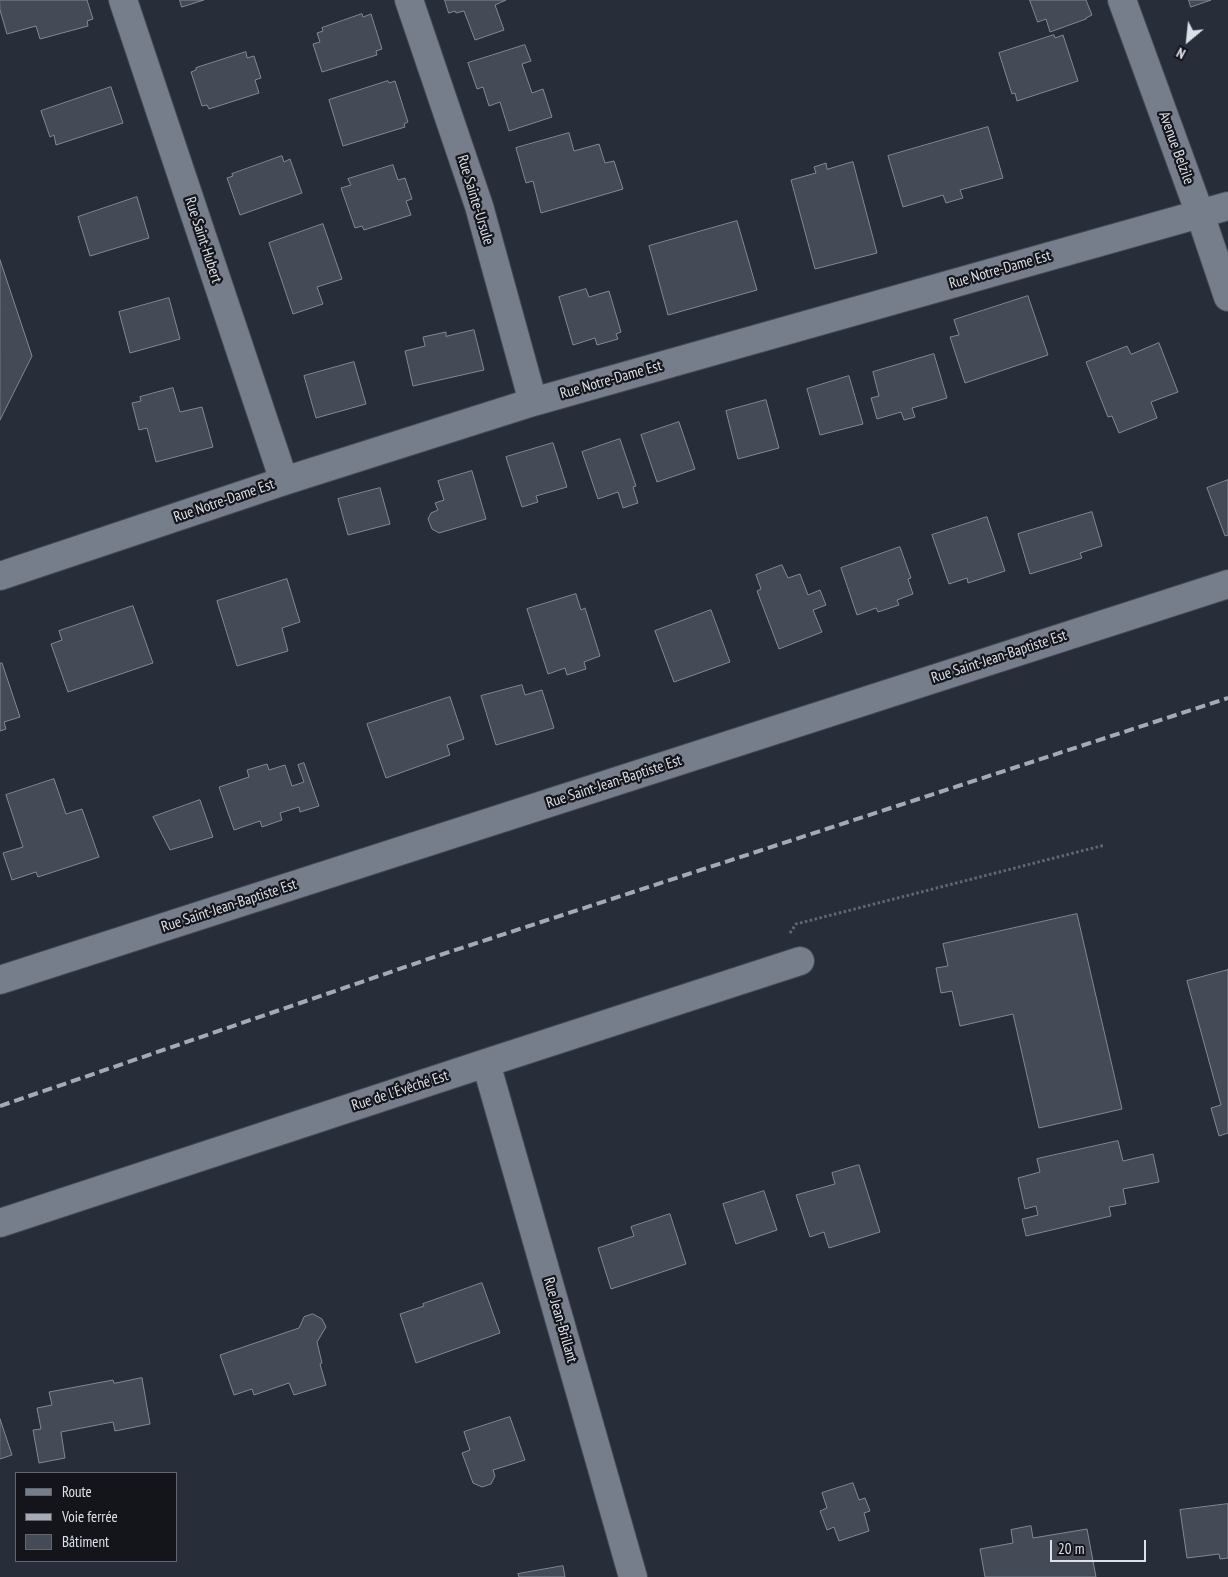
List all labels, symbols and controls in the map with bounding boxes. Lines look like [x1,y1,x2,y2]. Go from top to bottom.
north arrow [1163,15,1213,65]
text: N [1173,44,1189,63]
street label: Avenue Belzile [1155,109,1197,187]
street label: Rue Sainte-Ursule [453,153,497,247]
street label: Rue Saint-Hubert [181,195,225,285]
street label: Rue Notre-Dame Est [947,247,1053,293]
street label: Rue Notre-Dame Est [558,357,664,403]
street label: Rue Notre-Dame Est [171,475,277,527]
street label: Rue Saint-Jean-Baptiste Est [929,627,1069,687]
street label: Rue Saint-Jean-Baptiste Est [544,752,684,812]
street label: Rue Saint-Jean-Baptiste Est [159,876,299,936]
street label: Rue de l'Évêché Est [349,1067,451,1115]
street label: Rue Jean-Brillant [539,1275,581,1365]
legend [15,1472,178,1562]
text: Route [62,1482,92,1501]
text: Voie ferrée [62,1507,118,1526]
scale bar [1053,1530,1149,1562]
text: Bâtiment [62,1532,109,1551]
text: 20 m [1058,1539,1084,1558]

